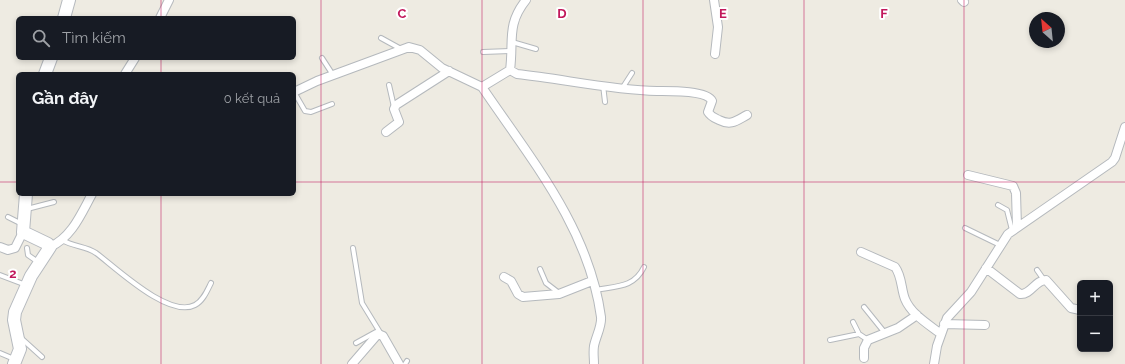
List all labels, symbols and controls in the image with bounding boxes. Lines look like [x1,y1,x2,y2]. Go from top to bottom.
text: C [398,6,407,21]
text: D [557,6,567,21]
text: E [719,6,727,21]
text: F [880,6,888,21]
north arrow [1029,12,1065,48]
search box [16,16,296,60]
icon: search [30,27,52,49]
text: Tìm kiếm [62,29,126,47]
text: Gần đây [32,88,98,108]
text: 0 kết quả [224,91,280,106]
text: 2 [9,266,17,281]
map controls [1077,280,1113,352]
button: + [1077,280,1113,316]
button: − [1077,316,1113,352]

